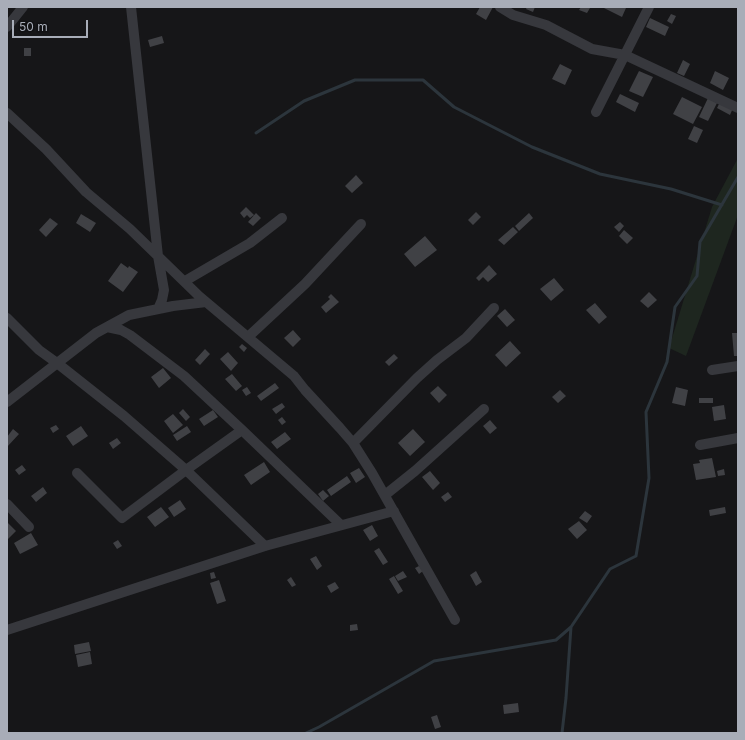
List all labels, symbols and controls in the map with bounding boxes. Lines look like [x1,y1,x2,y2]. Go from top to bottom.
scale bar [14,12,90,38]
text: 50 m [19,19,48,34]

